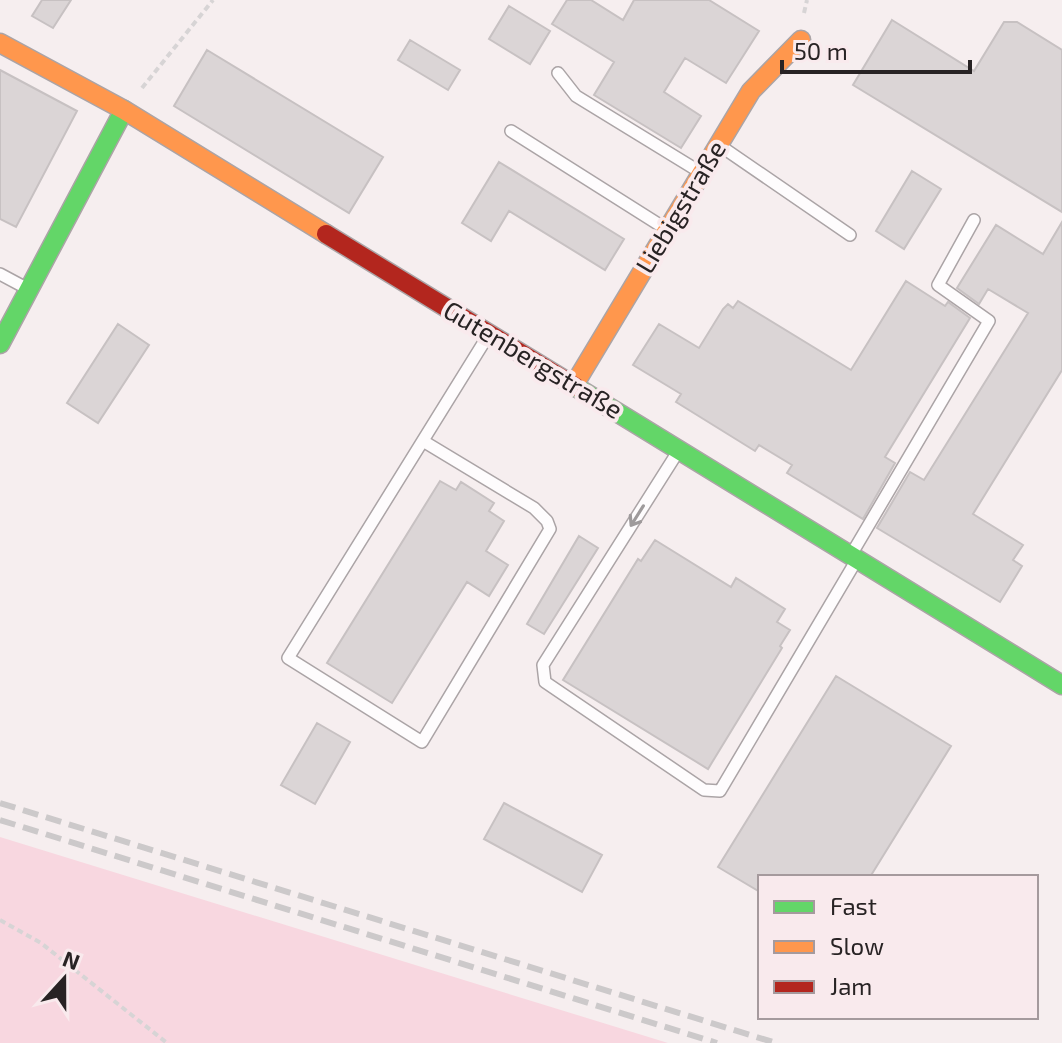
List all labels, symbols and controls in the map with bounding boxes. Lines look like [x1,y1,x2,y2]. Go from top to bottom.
scale bar [782,24,970,74]
text: 50 m [794,36,848,65]
street label: Liebigstraße [628,134,731,278]
street label: Gutenbergstraße [439,293,629,424]
one-way arrow [629,504,646,526]
legend [758,875,1038,1019]
text: Fast [830,891,877,920]
text: Slow [830,931,884,960]
north arrow [24,939,104,1019]
text: N [59,944,84,974]
text: Jam [830,971,872,1000]

